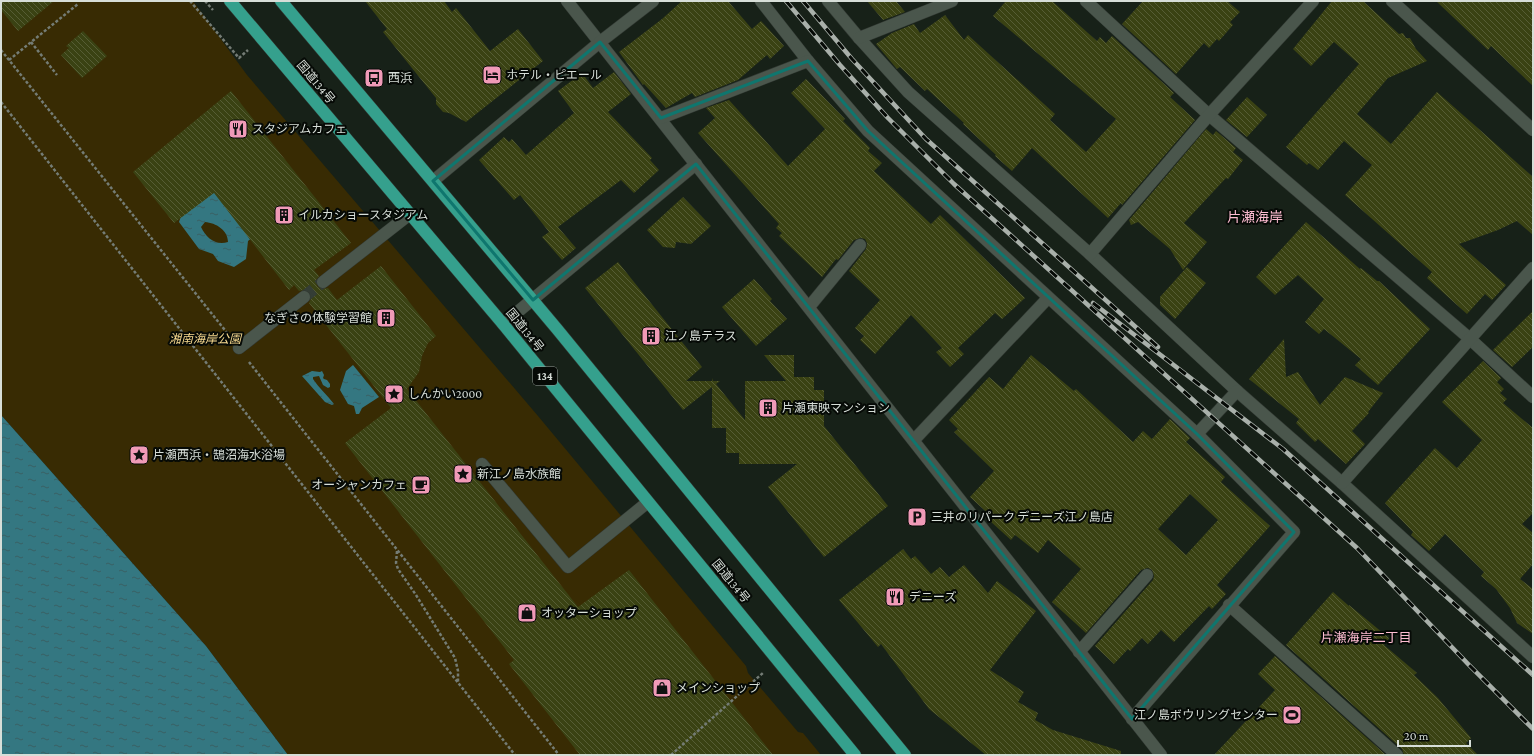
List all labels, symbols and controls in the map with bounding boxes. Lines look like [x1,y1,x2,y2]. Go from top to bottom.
street label: 国道134号 [294,58,338,106]
hotel icon: ホテル・ピエール [481,64,503,86]
bus stop icon: 西浜 [363,67,385,89]
place label: ホテル・ピエール [506,68,602,82]
place label: 西浜 [388,71,412,85]
restaurant icon: スタジアムカフェ [227,118,249,140]
place label: スタジアムカフェ [252,122,347,136]
building icon: イルカショースタジアム [273,204,295,226]
place label: イルカショースタジアム [298,208,428,222]
district label: 片瀬海岸 [1227,209,1283,225]
street label: 国道134号 [503,305,547,355]
building icon: なぎさの体験学習館 [375,307,397,329]
place label: なぎさの体験学習館 [264,311,372,325]
building icon: 江ノ島テラス [640,325,662,347]
place label: 江ノ島テラス [665,329,737,343]
park label: 湘南海岸公園 [169,332,243,346]
road number: 134 [533,367,557,385]
place icon: しんかい2000 [383,383,405,405]
place label: しんかい2000 [408,387,482,401]
building icon: 片瀬東映マンション [757,397,779,419]
place label: 片瀬東映マンション [782,401,890,415]
place icon: 片瀬西浜・鵠沼海水浴場 [128,444,150,466]
place label: 片瀬西浜・鵠沼海水浴場 [153,448,285,462]
place icon: 新江ノ島水族館 [452,463,474,485]
place label: 新江ノ島水族館 [477,467,561,481]
cafe icon: オーシャンカフェ [410,474,432,496]
place label: オーシャンカフェ [311,478,407,492]
parking icon: 三井のリパーク デニーズ江ノ島店 [906,506,928,528]
place label: 三井のリパーク デニーズ江ノ島店 [931,510,1113,524]
street label: 国道134号 [709,556,753,606]
restaurant icon: デニーズ [884,586,906,608]
place label: デニーズ [909,590,956,604]
shop icon: オッターショップ [516,602,538,624]
place label: オッターショップ [541,606,637,620]
district label: 片瀬海岸二丁目 [1320,630,1412,645]
shop icon: メインショップ [651,677,673,699]
place label: メインショップ [676,681,760,695]
sports icon: 江ノ島ボウリングセンター [1281,704,1303,726]
place label: 江ノ島ボウリングセンター [1134,708,1278,722]
scale bar [1398,722,1470,748]
text: 20 m [1404,729,1429,743]

